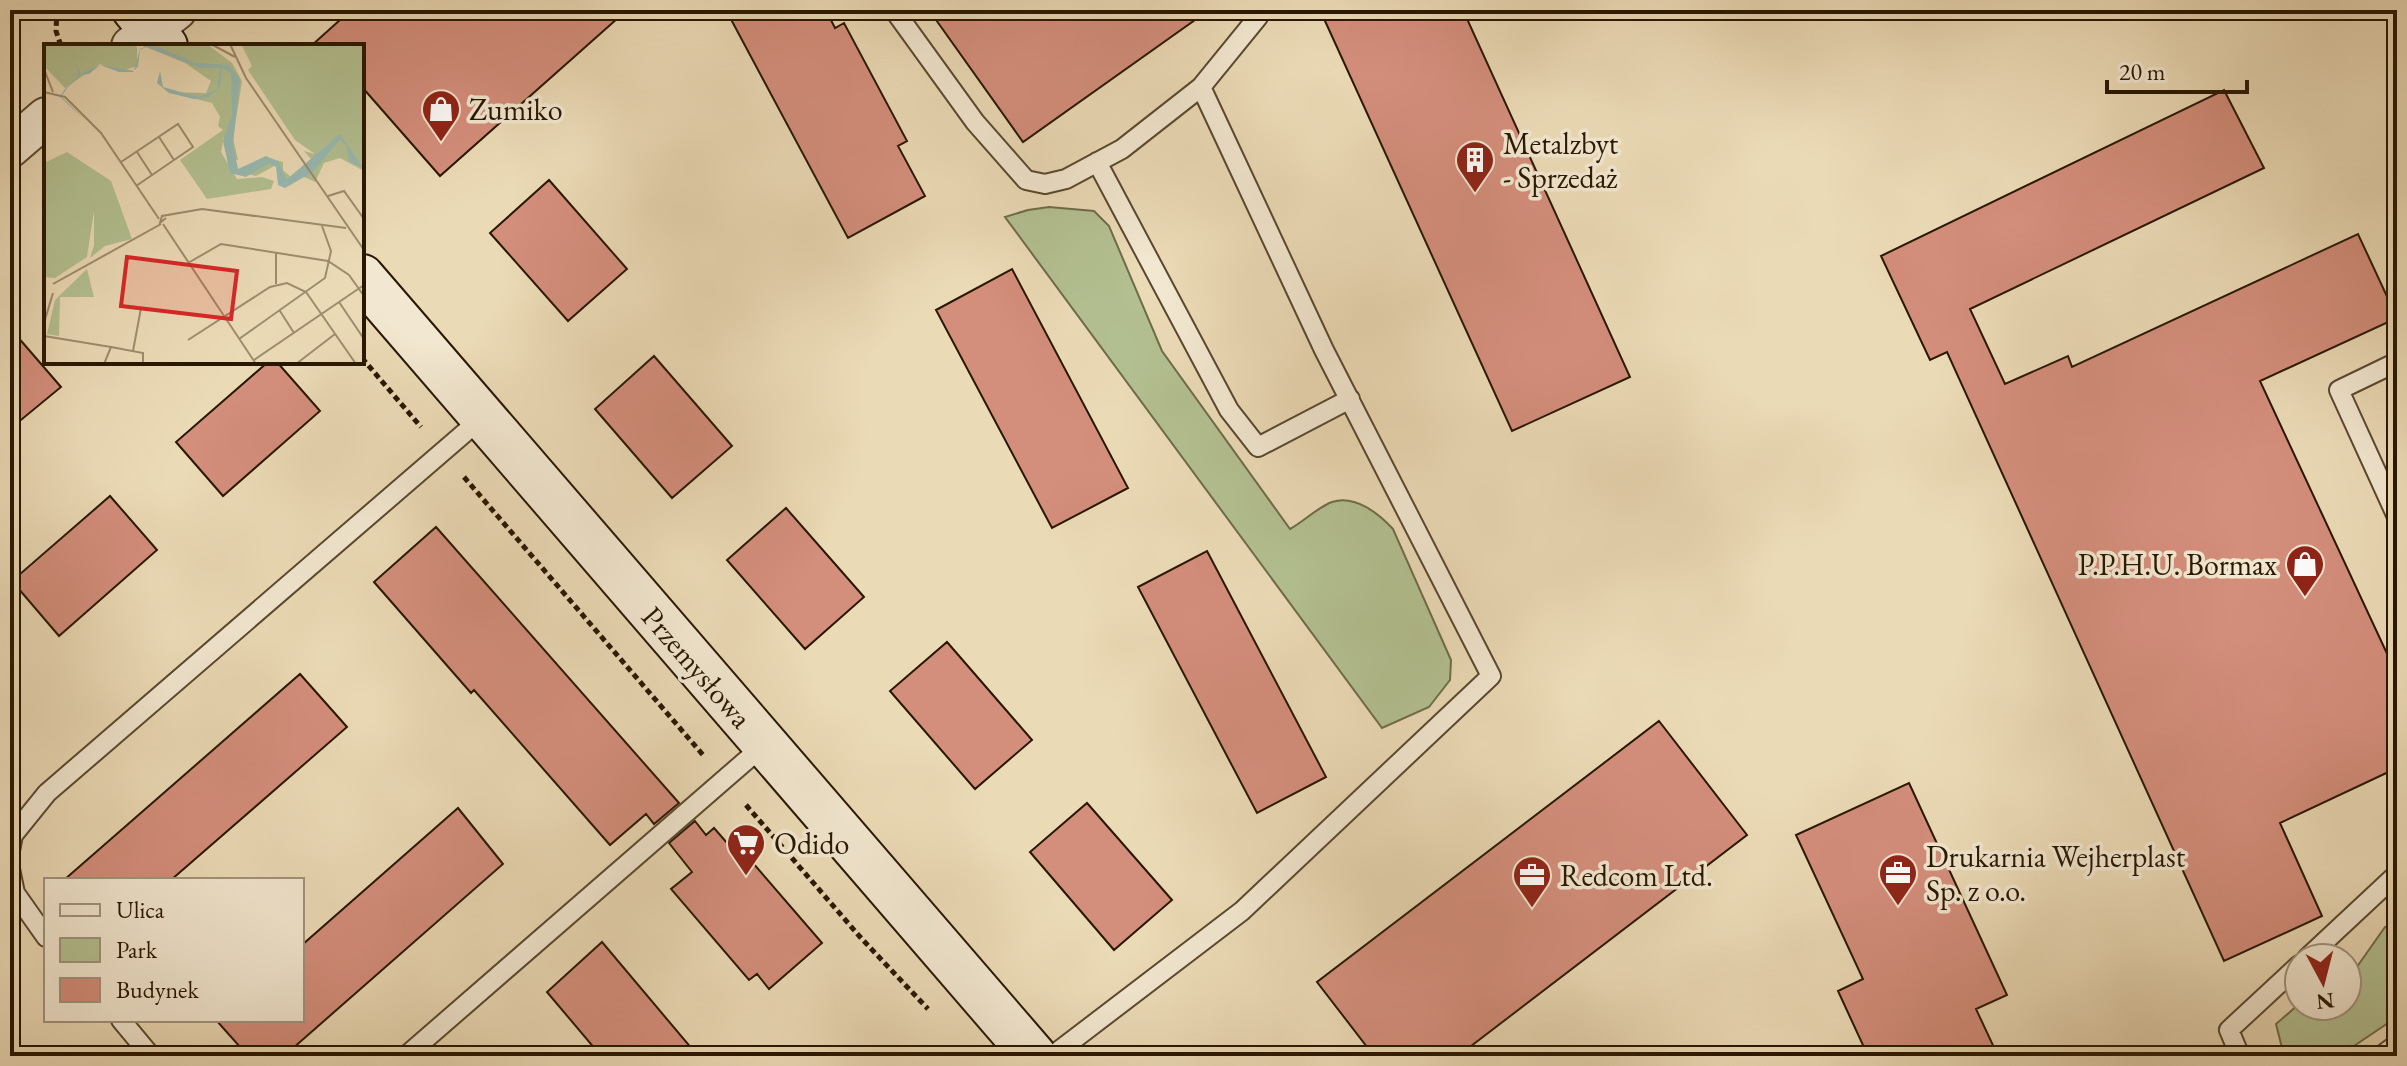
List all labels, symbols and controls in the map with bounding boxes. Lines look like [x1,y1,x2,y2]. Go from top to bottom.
inset map [44,44,364,364]
scale bar [2107,44,2247,94]
text: 20 m [2119,56,2166,87]
shop icon: Zumiko [420,88,462,143]
place label: Zumiko [469,90,563,129]
place label: Metalzbyt - Sprzedaż [1503,124,1619,197]
building icon: Metalzbyt - Sprzedaż [1454,139,1496,194]
shop icon: P.P.H.U. Bormax [2284,543,2326,598]
place label: P.P.H.U. Bormax [2078,545,2277,584]
street label: Przemysłowa [633,598,761,736]
supermarket icon: Odido [725,822,767,877]
place label: Odido [774,824,849,863]
place label: Drukarnia Wejherplast Sp. z o.o. [1926,837,2186,910]
office icon: Drukarnia Wejherplast Sp. z o.o. [1877,852,1919,907]
office icon: Redcom Ltd. [1511,854,1553,909]
place label: Redcom Ltd. [1560,856,1713,895]
legend [44,878,304,1022]
text: Ulica [116,894,165,925]
text: Park [116,934,158,965]
north arrow [2283,942,2363,1022]
text: Budynek [116,974,199,1005]
text: N [2315,986,2336,1017]

